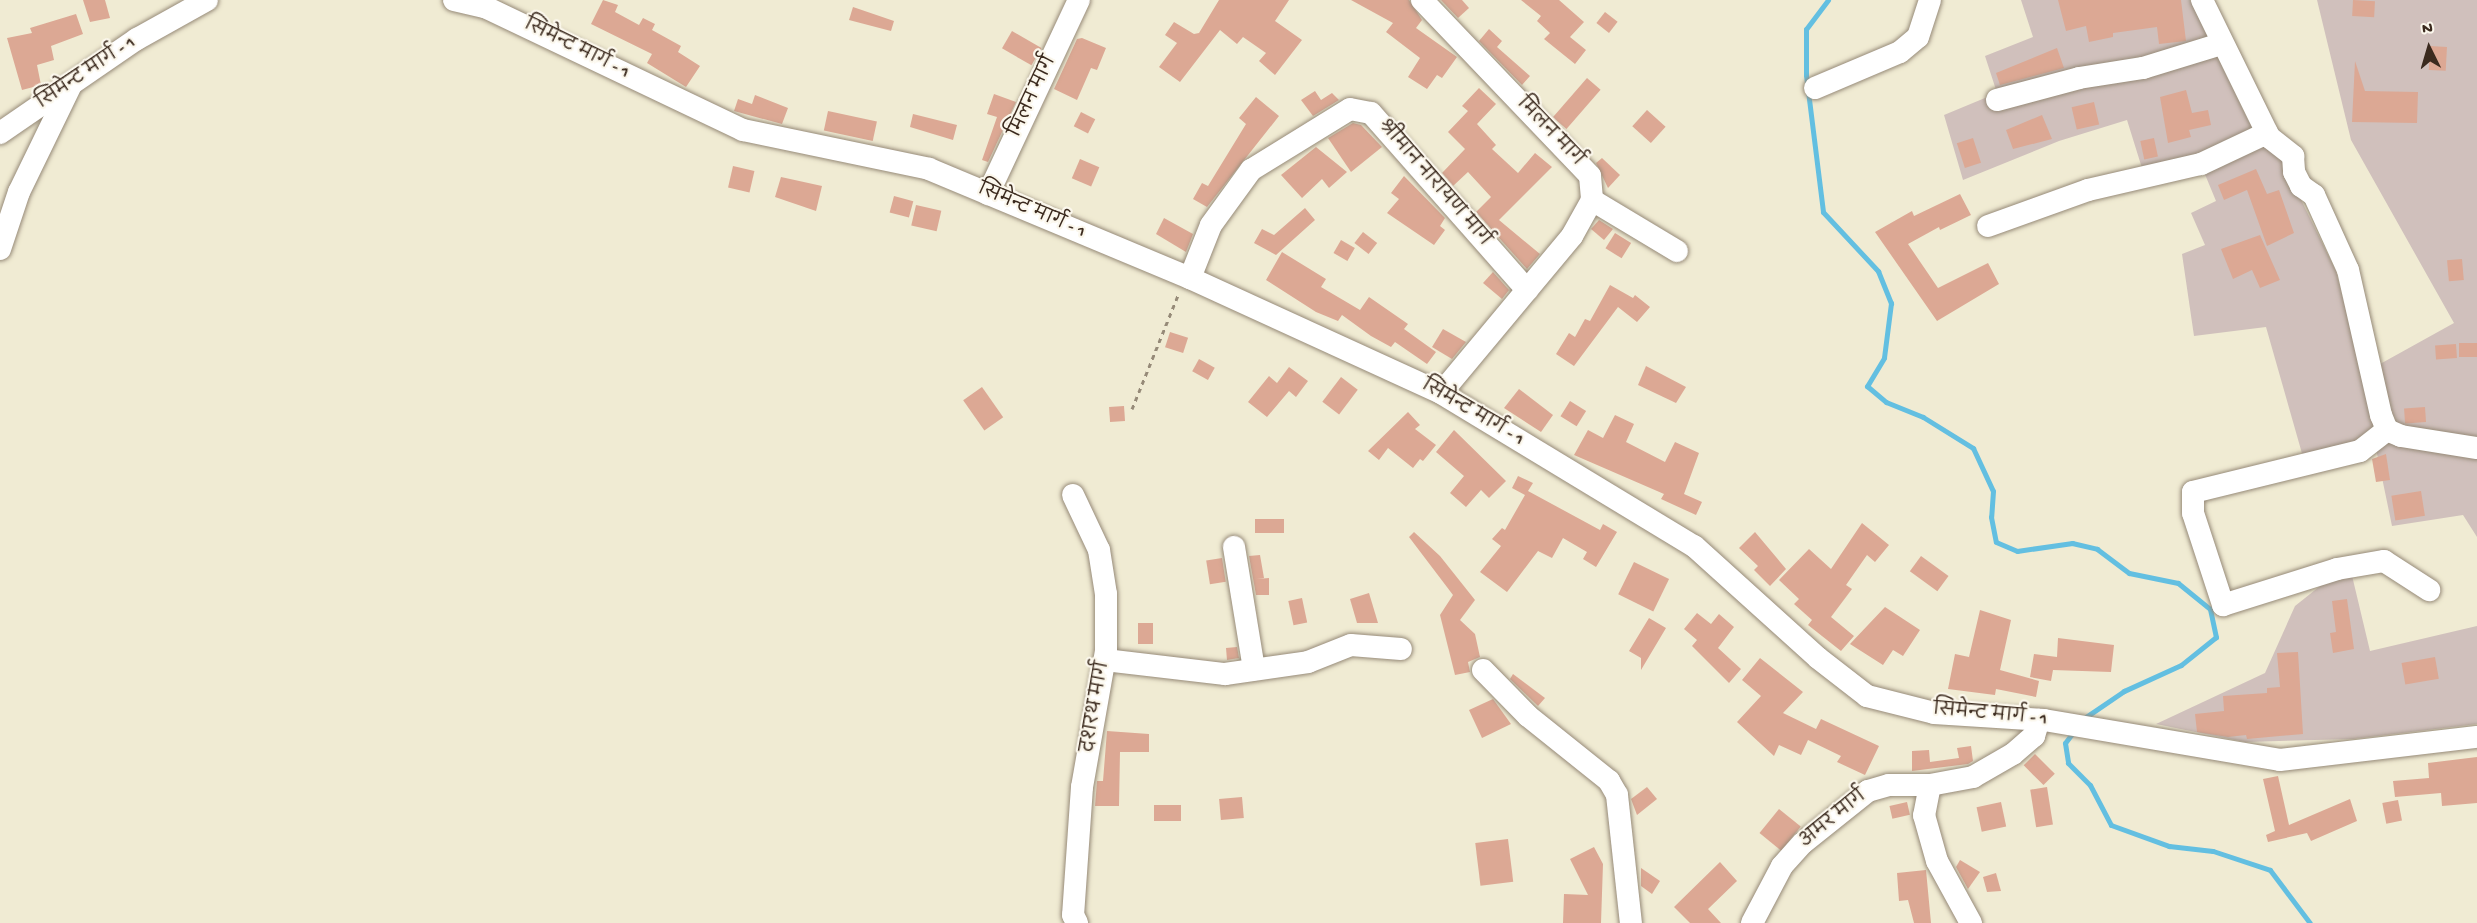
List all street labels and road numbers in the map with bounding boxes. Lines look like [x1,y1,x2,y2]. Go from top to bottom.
street label: सिमेन्ट मार्ग - 1 [520,15,632,85]
street label: सिमेन्ट मार्ग - 1 [34,33,140,115]
street label: मिलन मार्ग [1006,53,1062,141]
street label: मिलन मार्ग [1511,94,1587,172]
street label: श्रीमान नारायण मार्ग [1372,116,1494,252]
street label: सिमेन्ट मार्ग - 1 [974,180,1088,244]
street label: सिमेन्ट मार्ग - 1 [1417,376,1527,452]
street label: दशरथ मार्ग [1078,660,1116,754]
street label: सिमेन्ट मार्ग - 1 [1932,700,2048,732]
street label: अमर मार्ग [1796,787,1872,853]

